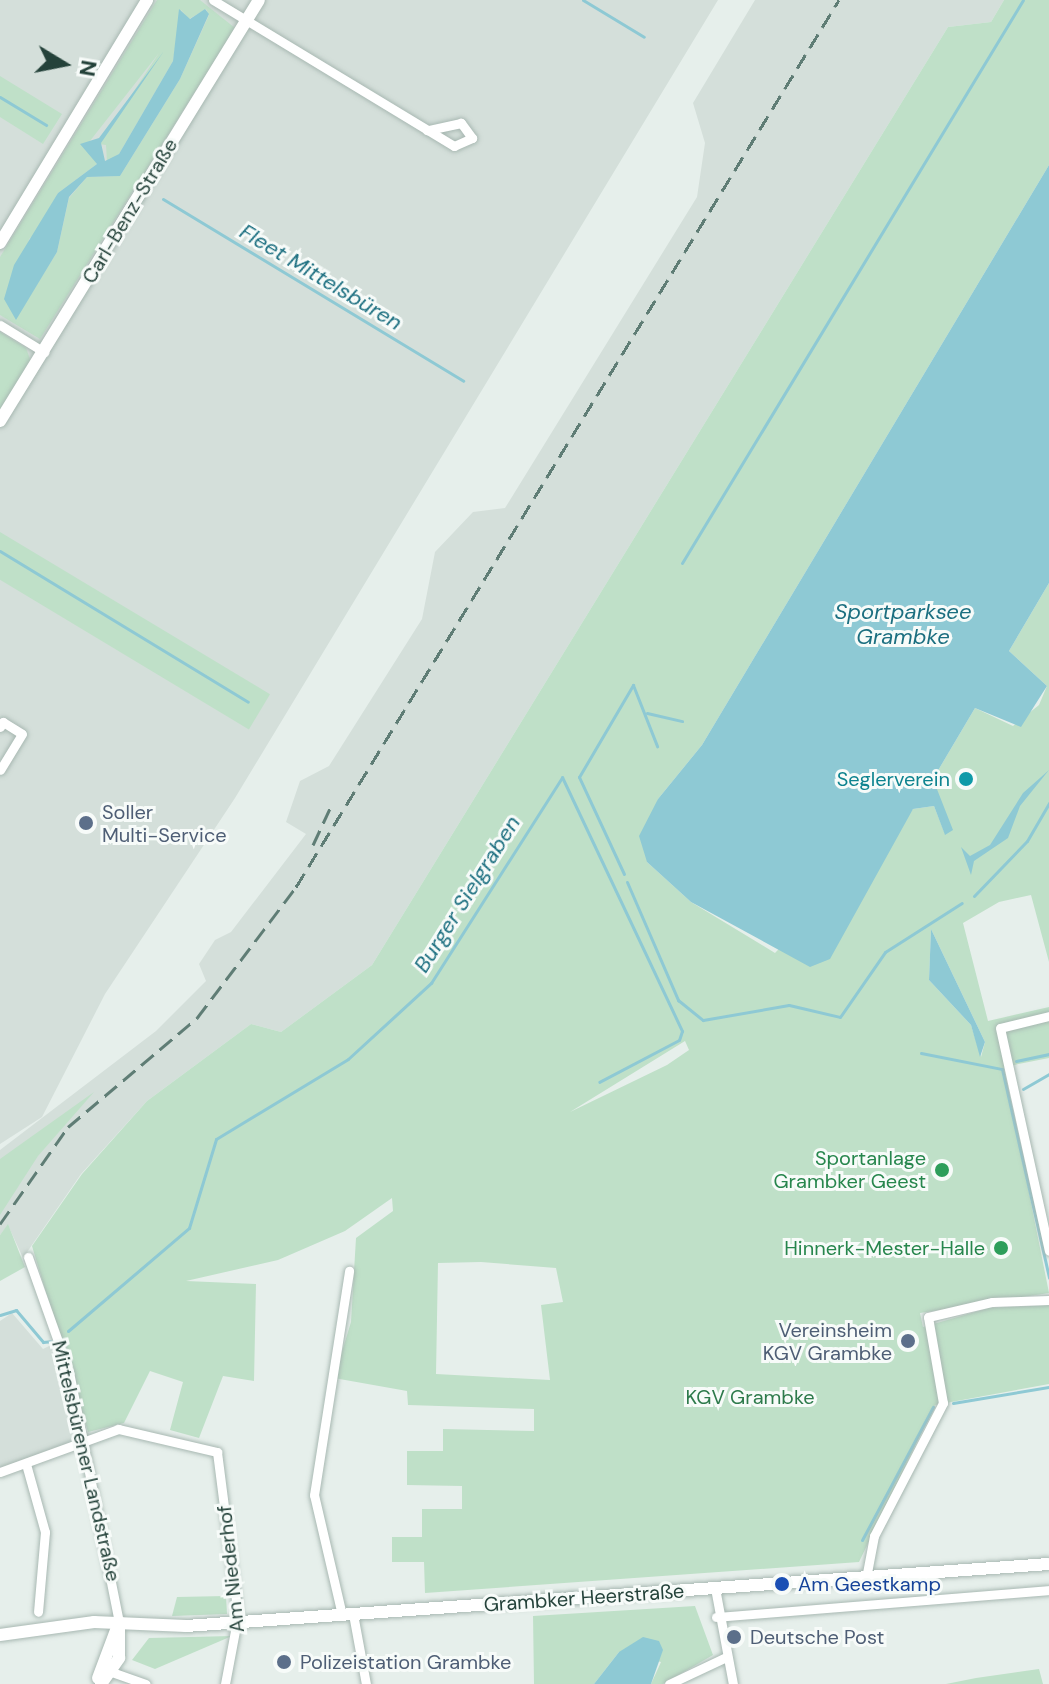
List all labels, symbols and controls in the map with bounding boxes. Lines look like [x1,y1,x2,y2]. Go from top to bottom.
north arrow [24,24,104,104]
text: N [72,58,104,79]
street label: Carl-Benz-Straße [77,134,183,288]
water label: Fleet Mittelsbüren [235,218,407,336]
water label: Sportparksee Grambke [835,598,971,650]
place label: Seglerverein [837,767,950,791]
marker: Seglerverein [957,770,975,788]
place label: Soller Multi-Service [102,800,227,847]
water label: Burger Sielgraben [408,811,526,977]
marker: Soller Multi-Service [77,814,95,832]
place label: Sportanlage Grambker Geest [773,1146,926,1193]
marker: Sportanlage Grambker Geest [933,1161,951,1179]
place label: Hinnerk-Mester-Halle [784,1236,985,1260]
marker: Hinnerk-Mester-Halle [992,1239,1010,1257]
place label: Vereinsheim KGV Grambke [763,1318,892,1365]
marker: Vereinsheim KGV Grambke [899,1332,917,1350]
street label: Mittelsbürener Landstraße [47,1338,125,1584]
park label: KGV Grambke [685,1385,815,1409]
street label: Am Niederhof [212,1504,250,1634]
place label: Am Geestkamp [798,1572,941,1596]
marker: Am Geestkamp [773,1575,791,1593]
street label: Grambker Heerstraße [483,1579,685,1617]
place label: Deutsche Post [750,1625,884,1649]
marker: Deutsche Post [725,1628,743,1646]
place label: Polizeistation Grambke [300,1650,511,1674]
marker: Polizeistation Grambke [275,1653,293,1671]

